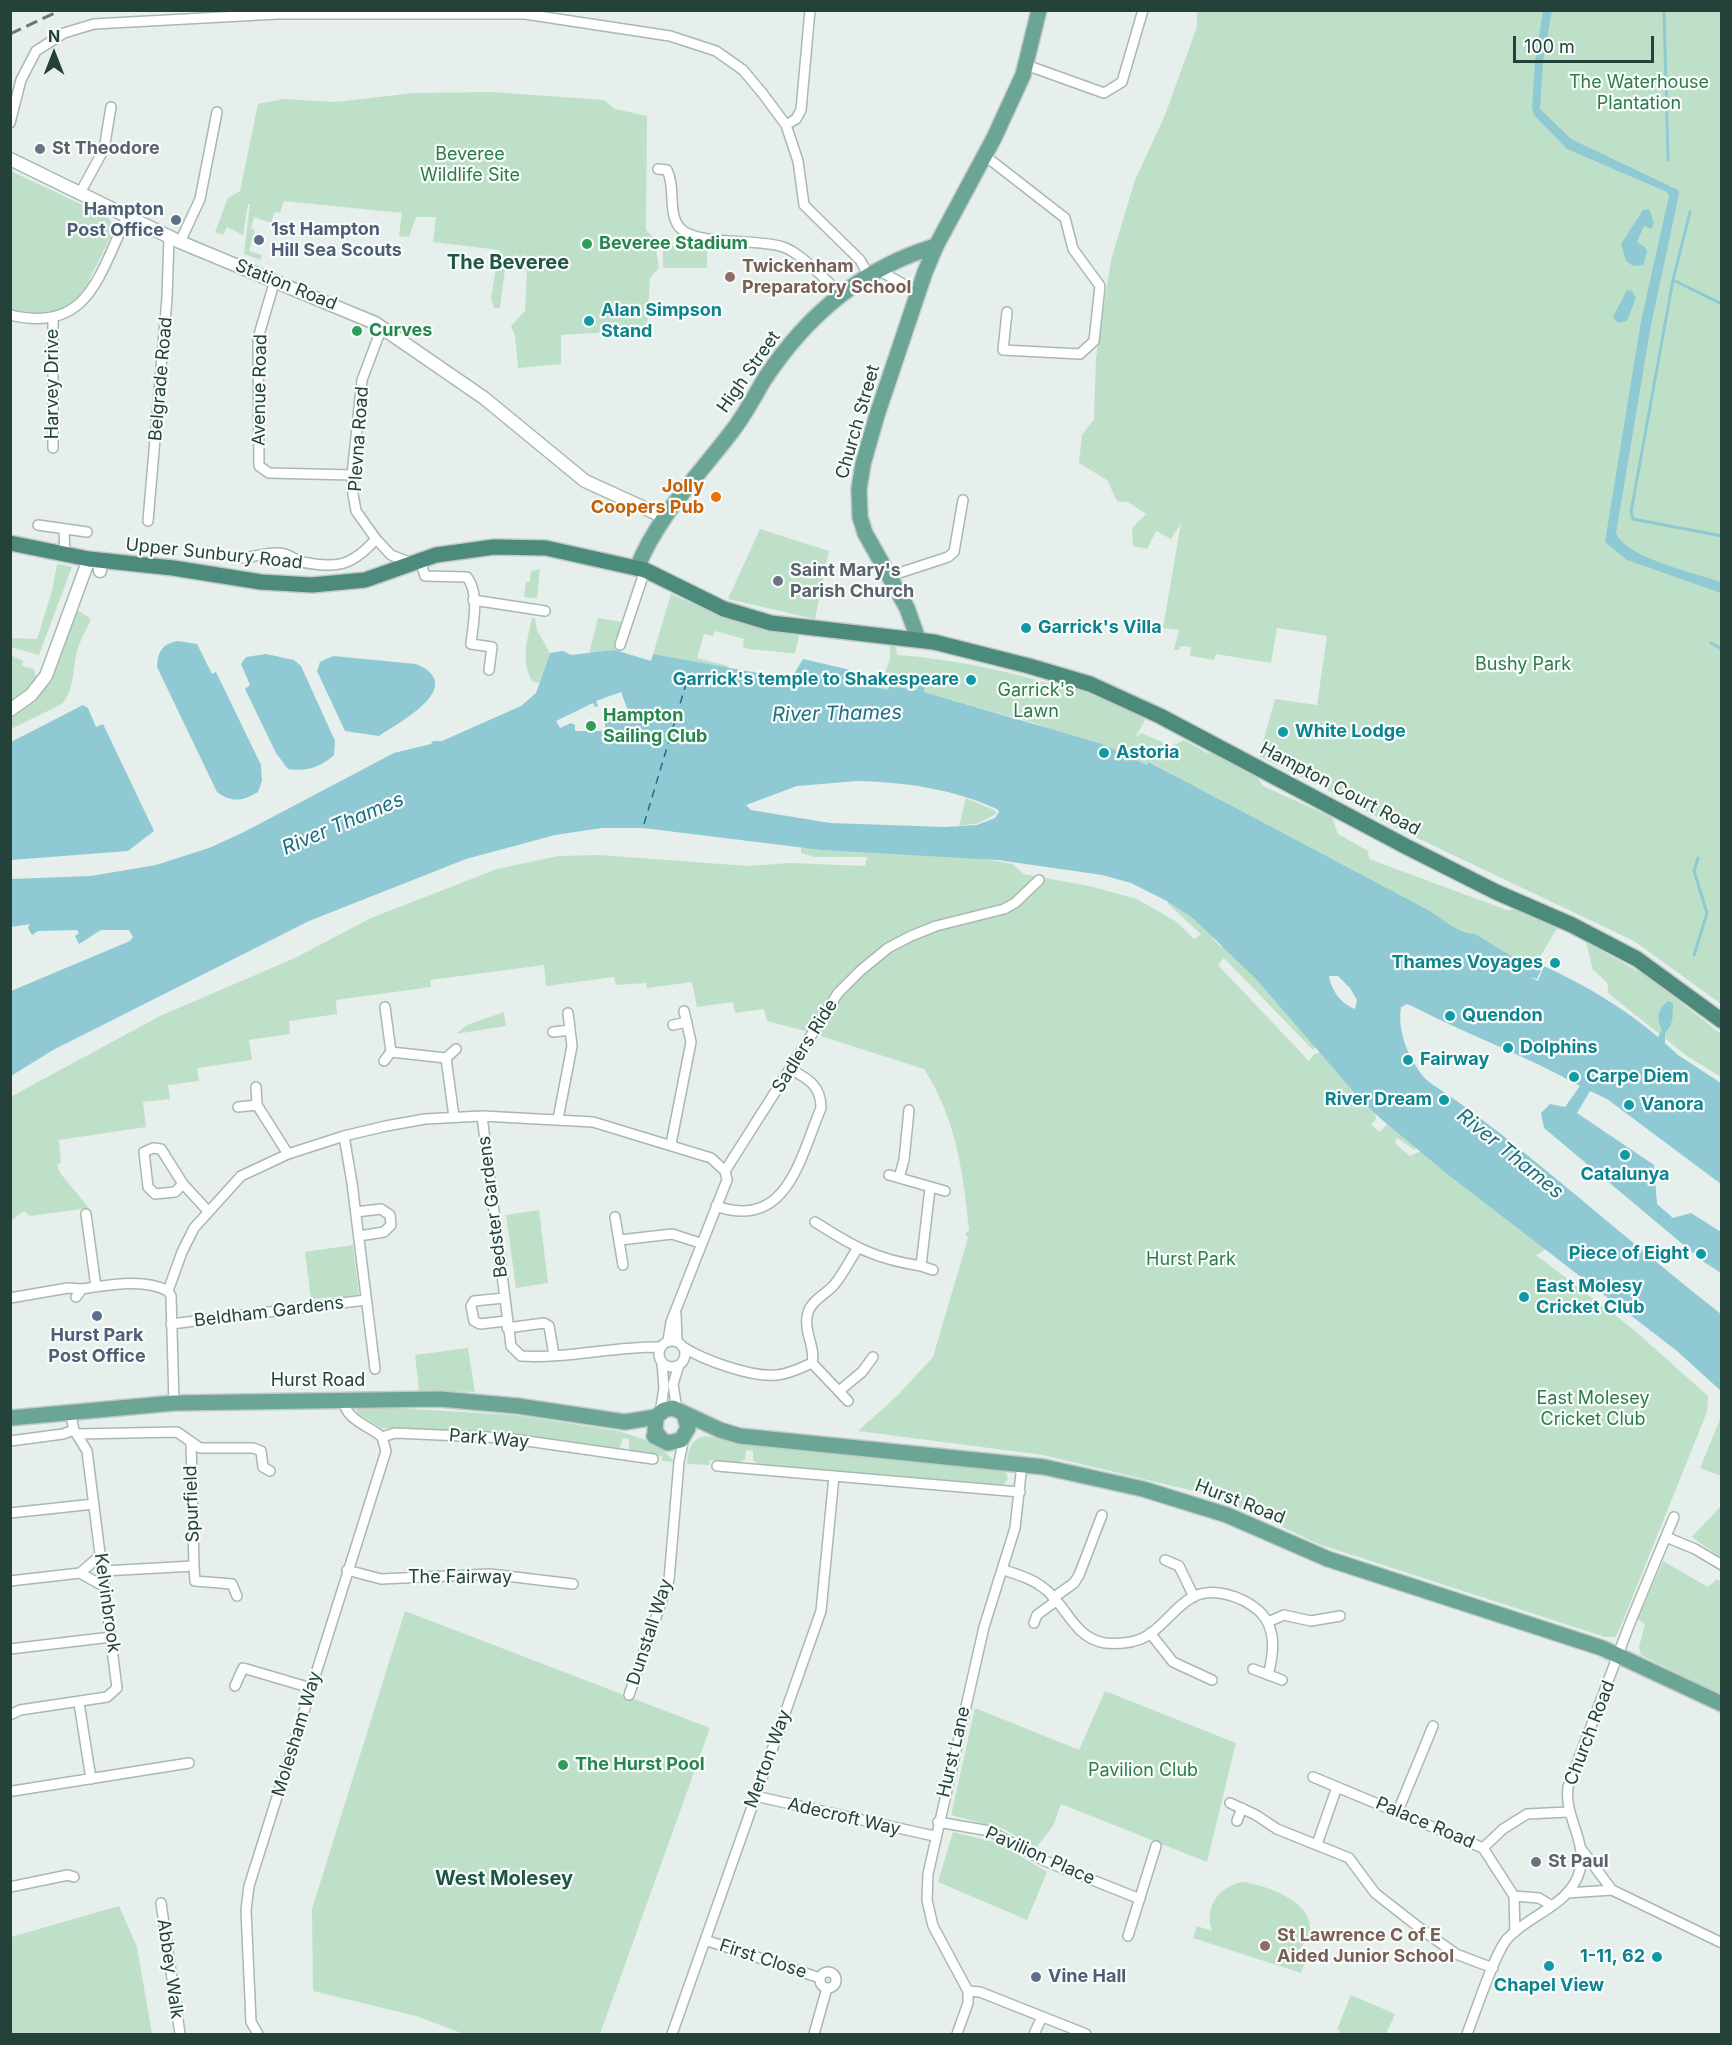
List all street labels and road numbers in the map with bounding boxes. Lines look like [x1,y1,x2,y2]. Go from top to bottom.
street label: Station Road [232,255,340,315]
street label: Belgrade Road [145,316,177,442]
street label: High Street [713,327,785,417]
street label: Harvey Drive [42,329,64,439]
street label: Avenue Road [248,334,272,446]
street label: Church Street [831,362,885,482]
street label: Plevna Road [345,386,373,492]
street label: Upper Sunbury Road [124,534,304,574]
street label: Hampton Court Road [1256,738,1424,840]
street label: Sadlers Ride [768,995,842,1097]
street label: Bedster Gardens [474,1135,512,1279]
street label: Beldham Gardens [193,1292,345,1332]
street label: Hurst Road [271,1370,365,1392]
street label: Park Way [448,1425,530,1453]
street label: Spurfield [180,1465,204,1543]
street label: Hurst Road [1192,1475,1288,1529]
street label: Kelvinbrook [89,1552,125,1654]
street label: The Fairway [408,1567,512,1589]
street label: Dunstall Way [623,1576,677,1688]
street label: Molesham Way [268,1669,326,1799]
street label: Church Road [1560,1678,1620,1788]
street label: Hurst Lane [933,1704,975,1800]
street label: Merton Way [740,1707,796,1811]
street label: Palace Road [1372,1792,1478,1854]
street label: Adecroft Way [785,1794,903,1840]
street label: Pavilion Place [982,1822,1098,1890]
street label: Abbey Walk [152,1918,188,2020]
street label: First Close [717,1935,809,1983]

